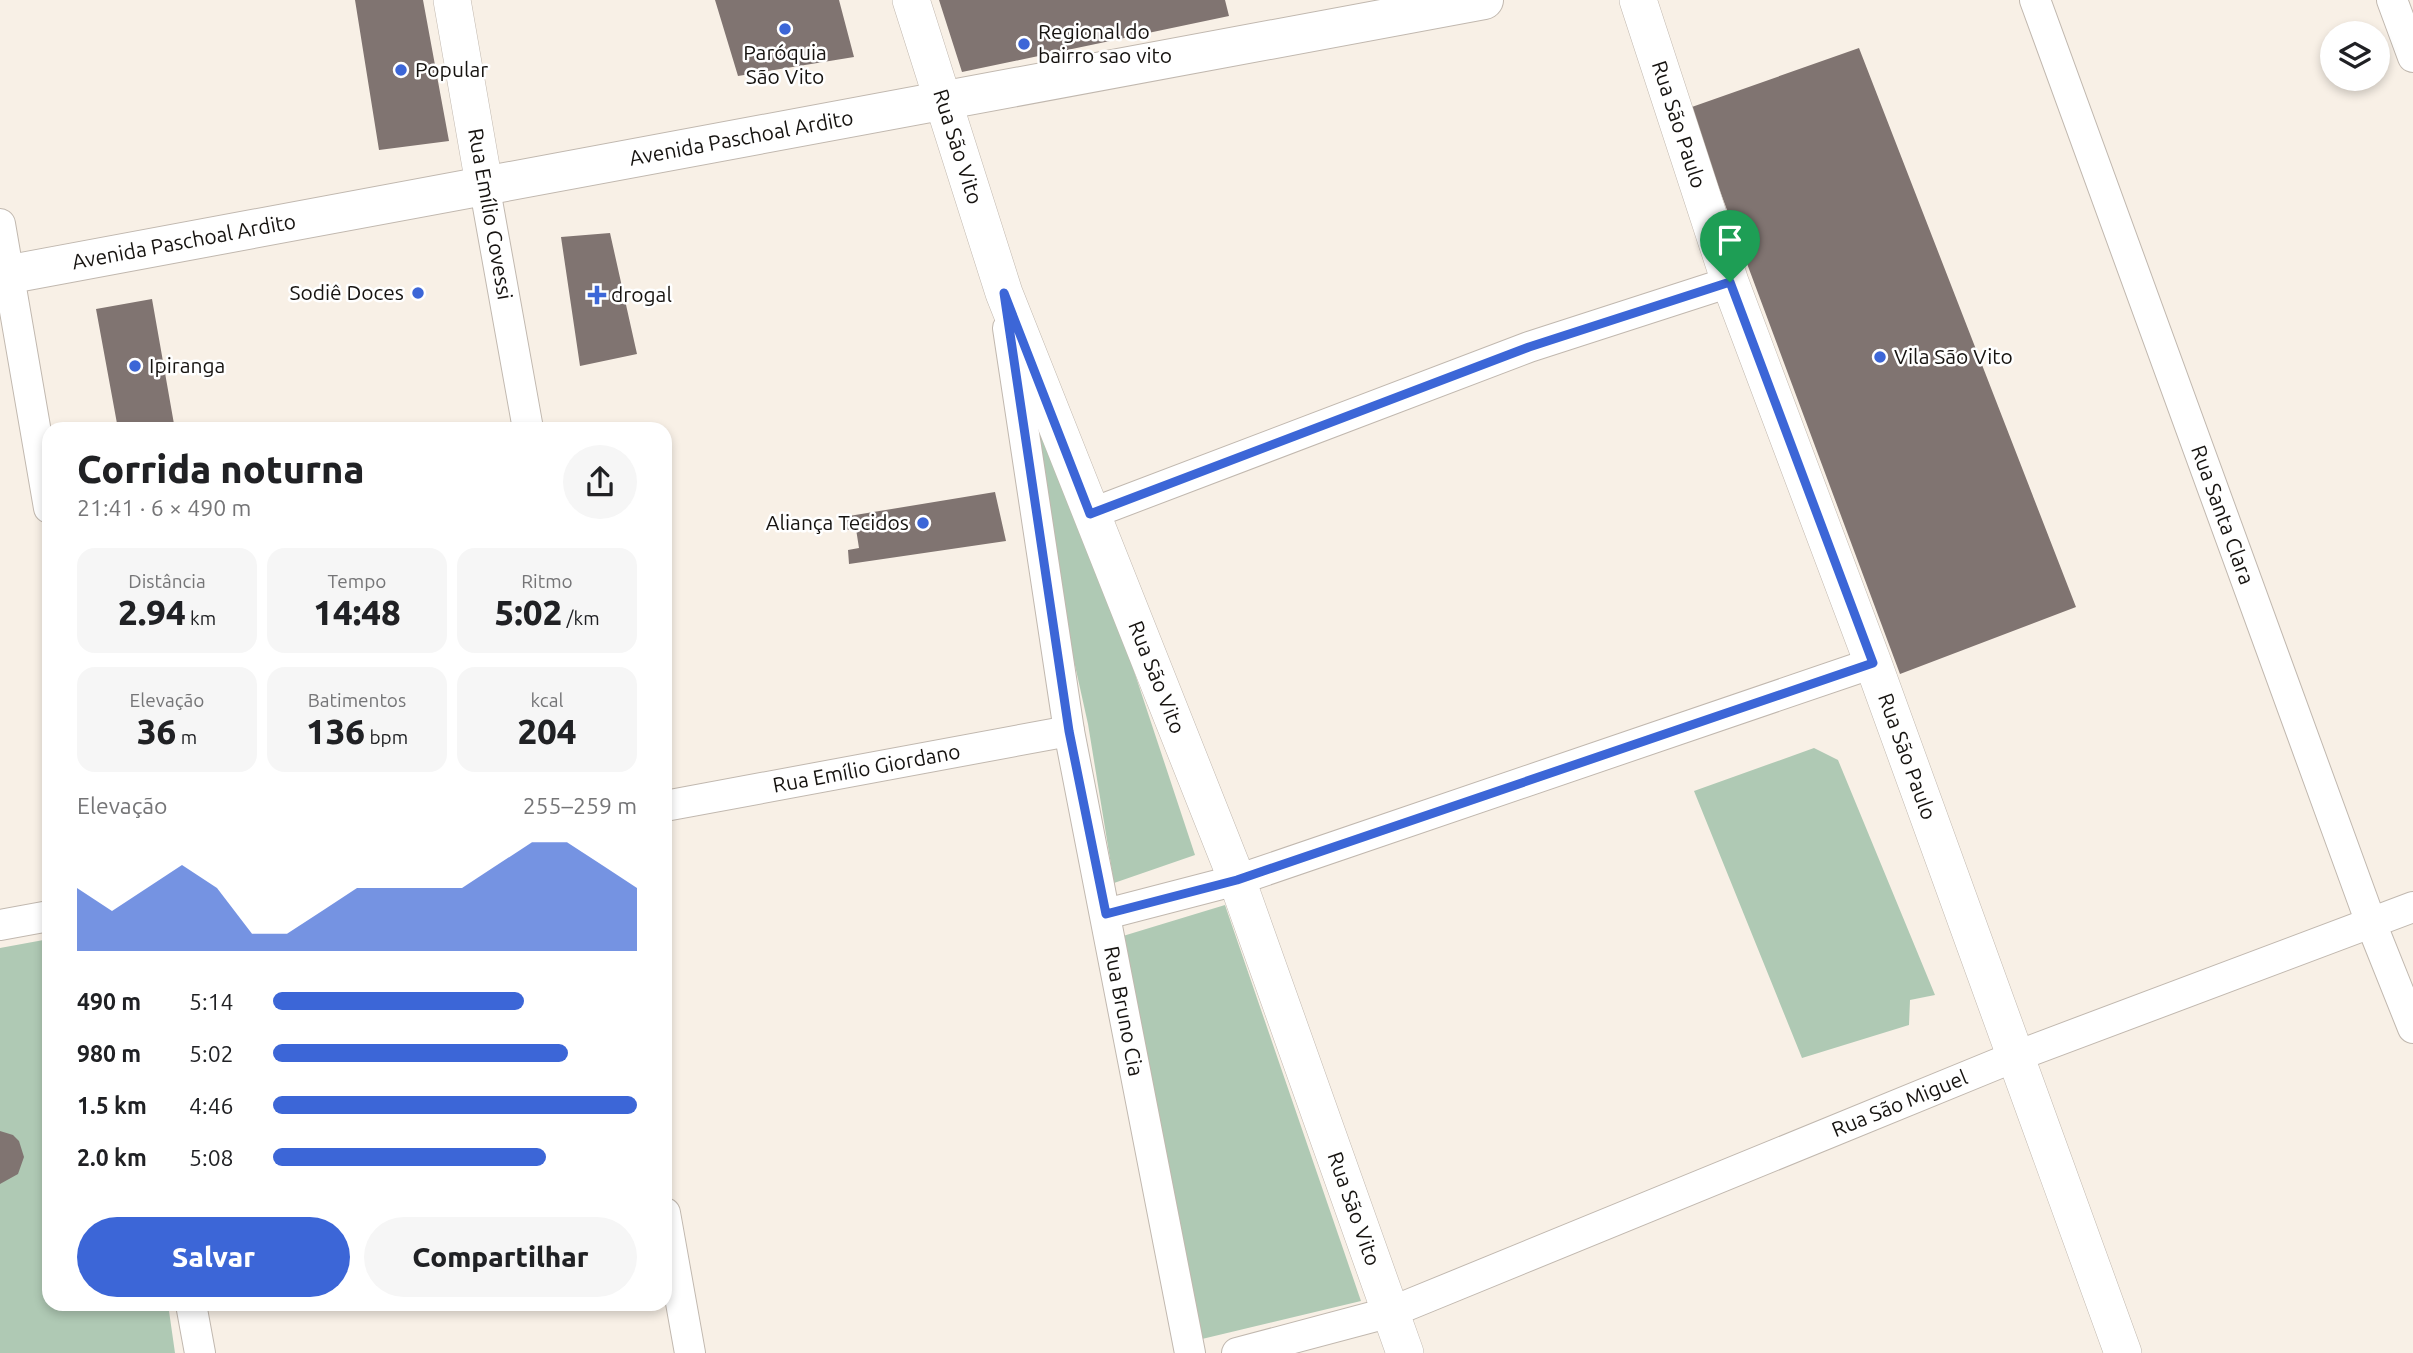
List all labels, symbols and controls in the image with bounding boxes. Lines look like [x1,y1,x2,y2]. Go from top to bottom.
place label: Regional do bairro sao vito [1038,19,1172,67]
marker: Paróquia São Vito [777,21,793,37]
map controls [2320,21,2390,91]
button: layers [2320,21,2390,91]
marker: Regional do bairro sao vito [1016,36,1032,52]
place label: Paróquia São Vito [743,40,827,88]
place label: Popular [415,57,488,81]
street label: Rua São Paulo [1648,57,1712,191]
marker: Popular [393,62,409,78]
street label: Rua São Vito [929,86,988,207]
street label: Avenida Paschoal Ardito [627,105,855,170]
street label: Rua Emílio Covessi [464,126,518,301]
street label: Avenida Paschoal Ardito [70,208,298,273]
pin [1700,210,1760,282]
icon: arrive [1711,221,1749,259]
place label: Sodiê Doces [289,280,404,304]
place label: drogal [611,282,672,306]
marker: Sodiê Doces [410,285,426,301]
marker: drogal [589,287,605,303]
place label: Vila São Vito [1894,344,2013,368]
marker: Vila São Vito [1872,349,1888,365]
place label: Ipiranga [149,353,225,377]
marker: Ipiranga [127,358,143,374]
street label: Rua Santa Clara [2187,442,2260,587]
button: share [563,445,637,519]
text: Corrida noturna [77,448,365,490]
text: 21:41 · 6 × 490 m [77,495,251,520]
place label: Aliança Tecidos [766,510,909,534]
marker: Aliança Tecidos [915,515,931,531]
text: Distância [128,570,206,592]
text: Tempo [328,570,386,592]
text: Ritmo [521,570,573,592]
text: 2.94 [118,592,186,632]
text: 14:48 [313,592,401,632]
text: 5:02 [494,592,562,632]
text: km [186,607,216,629]
text: /km [562,607,600,629]
street label: Rua São Vito [1124,617,1191,737]
text: Elevação [130,689,204,711]
text: Batimentos [308,689,406,711]
text: kcal [531,689,563,711]
street label: Rua São Paulo [1874,690,1942,823]
text: 36 [137,711,176,751]
text: 136 [306,711,365,751]
text: 204 [517,711,577,751]
text: m [176,726,197,748]
text: bpm [365,726,408,748]
street label: Rua Emílio Giordano [771,738,962,797]
text: Elevação [77,793,168,818]
text: 255–259 m [523,793,637,818]
street label: Rua Bruno Cia [1100,944,1149,1078]
text: 490 m [77,989,141,1014]
text: 5:14 [189,989,234,1014]
text: 980 m [77,1041,141,1066]
text: 5:02 [189,1041,234,1066]
street label: Rua São Miguel [1828,1064,1971,1141]
text: 1.5 km [77,1093,147,1118]
text: 4:46 [189,1093,234,1118]
text: 2.0 km [77,1145,147,1170]
text: 5:08 [189,1145,234,1170]
street label: Rua São Vito [1323,1148,1386,1269]
button: Salvar [77,1217,350,1297]
button: Compartilhar [364,1217,637,1297]

